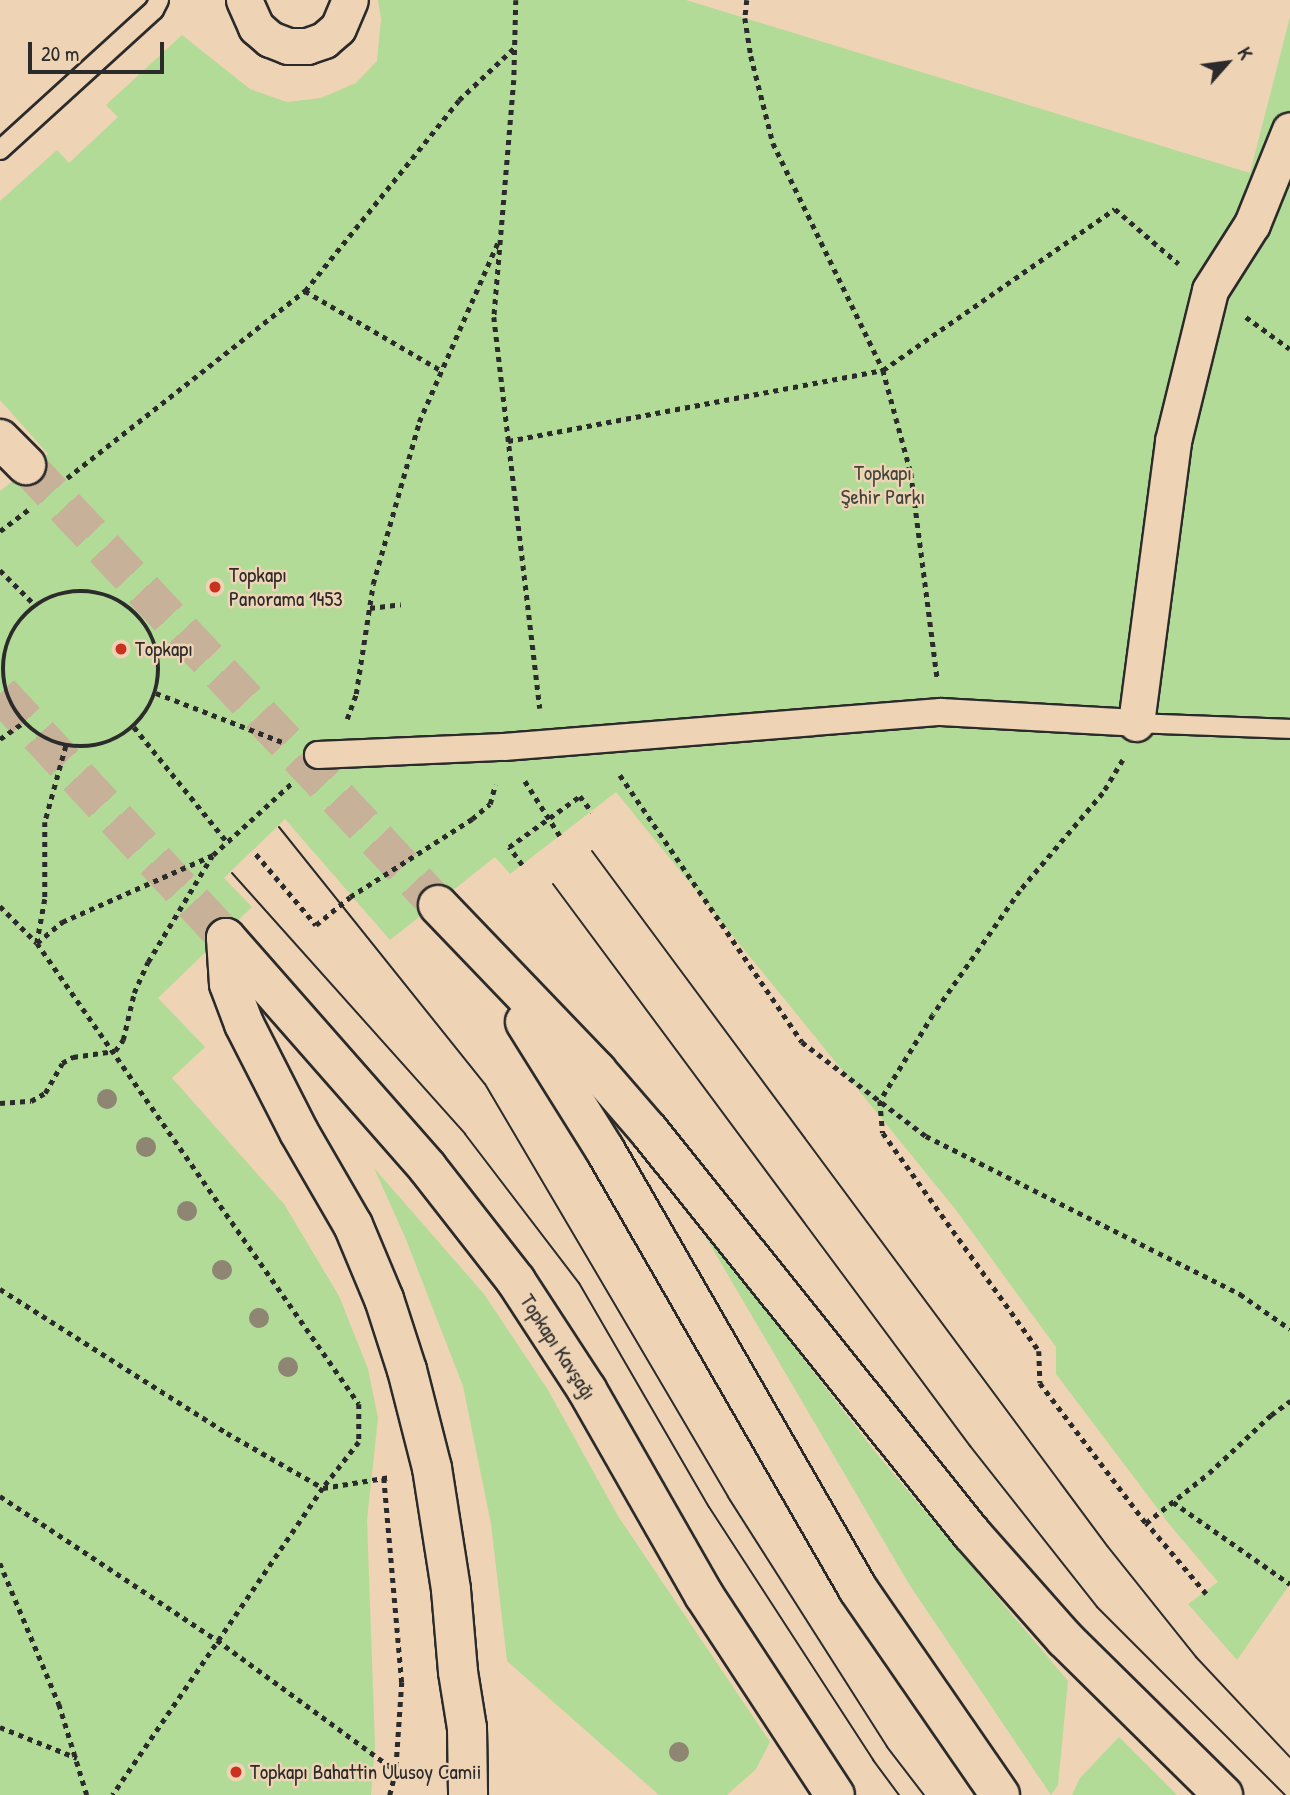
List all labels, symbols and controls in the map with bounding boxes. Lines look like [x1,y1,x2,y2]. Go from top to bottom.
scale bar [32,28,168,72]
north arrow [1192,28,1262,98]
text: 20 m [41,39,79,68]
text: K [1232,43,1259,64]
park label: Topkapı Şehir Parkı [841,460,925,510]
place label: Topkapı Panorama 1453 [229,562,343,612]
marker: Topkapı Panorama 1453 [207,579,223,595]
place label: Topkapı [135,636,193,662]
marker: Topkapı [113,641,129,657]
street label: Topkapı Kavşağı [515,1290,601,1404]
place label: Topkapı Bahattin Ulusoy Camii [250,1759,481,1785]
marker: Topkapı Bahattin Ulusoy Camii [228,1764,244,1780]

